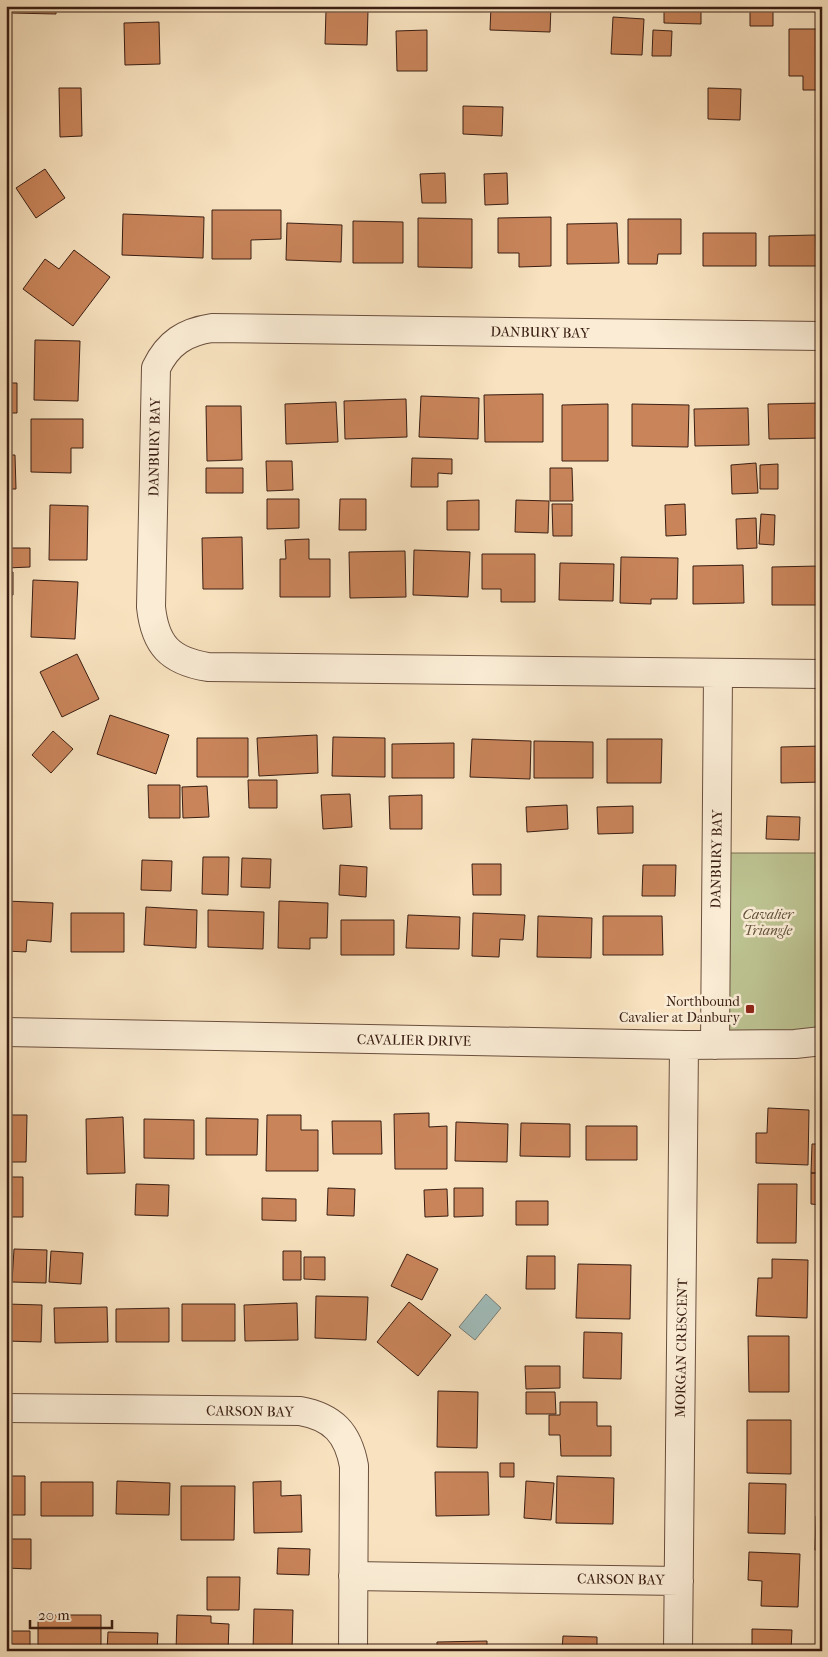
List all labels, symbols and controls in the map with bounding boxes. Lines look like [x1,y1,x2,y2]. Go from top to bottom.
street label: DANBURY BAY [490,323,590,342]
street label: DANBURY BAY [145,397,164,497]
street label: DANBURY BAY [707,809,726,909]
park label: Cavalier Triangle [743,906,795,939]
place label: Northbound Cavalier at Danbury [619,993,741,1026]
marker: Northbound Cavalier at Danbury [744,1003,756,1015]
street label: CAVALIER DRIVE [357,1031,472,1050]
street label: MORGAN CRESCENT [672,1278,691,1418]
street label: CARSON BAY [206,1402,294,1421]
street label: CARSON BAY [577,1570,665,1589]
scale bar [30,1597,112,1629]
text: 20 m [38,1606,70,1624]

